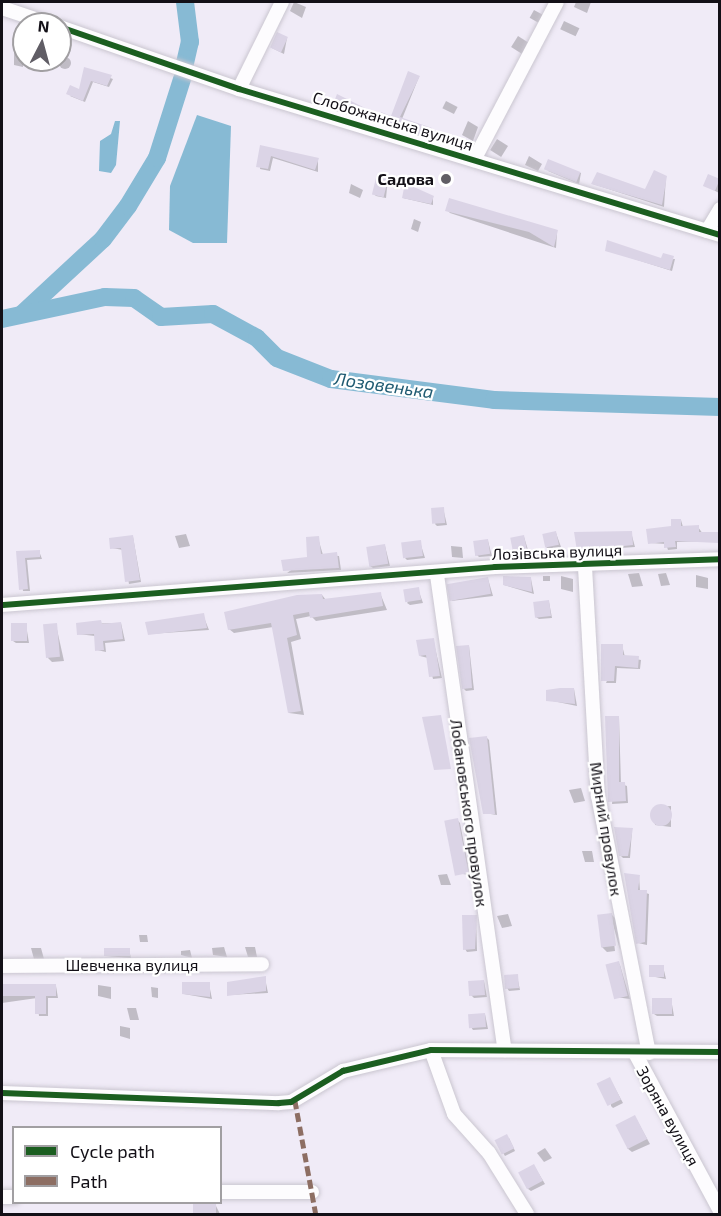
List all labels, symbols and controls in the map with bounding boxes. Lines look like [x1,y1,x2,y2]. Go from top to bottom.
north arrow [12,12,72,72]
text: N [37,16,50,36]
street label: Слобожанська вулиця [310,87,476,155]
place label: Садова [378,169,434,189]
marker: Садова [439,172,453,186]
water label: Лозовенька [333,367,435,403]
street label: Лозівська вулиця [491,540,623,564]
street label: Лобановського провулок [446,718,492,908]
street label: Мирний провулок [586,761,626,897]
street label: Шевченка вулиця [65,955,199,975]
street label: Зоряна вулиця [633,1063,703,1169]
legend [12,1126,222,1204]
text: Cycle path [70,1140,155,1162]
text: Path [70,1170,108,1192]

